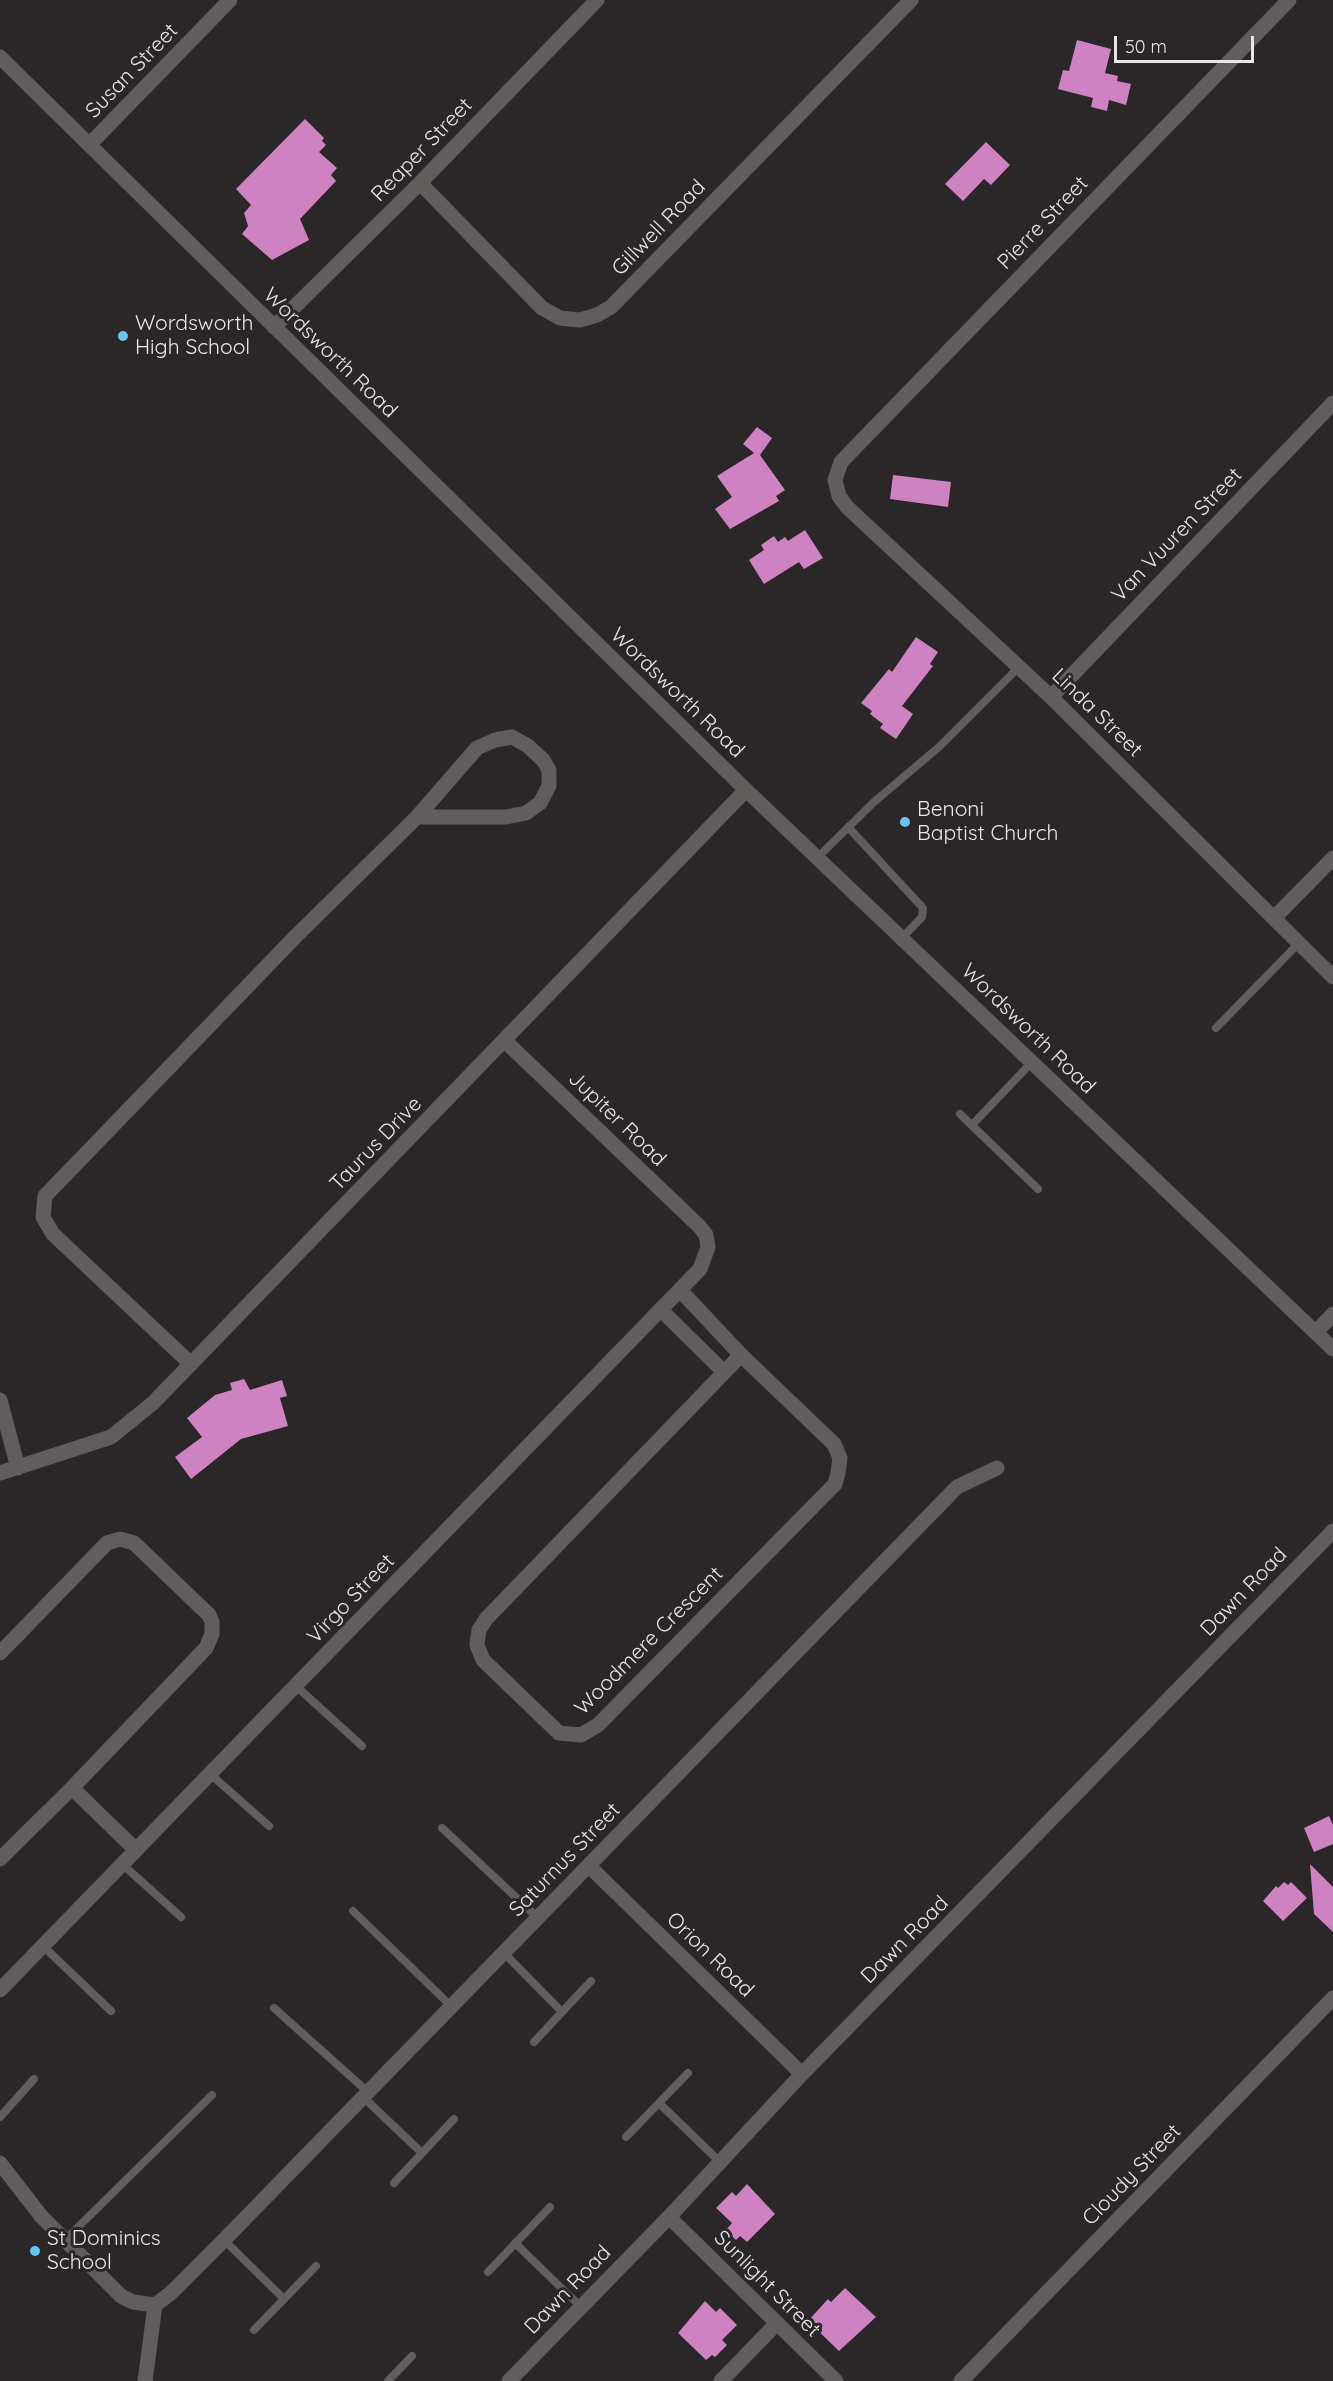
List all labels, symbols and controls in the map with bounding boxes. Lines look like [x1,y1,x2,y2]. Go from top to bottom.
street label: Susan Street [81,18,183,124]
scale bar [1117,24,1256,62]
text: 50 m [1125,35,1167,58]
street label: Reaper Street [366,93,478,207]
street label: Pierre Street [992,171,1094,275]
street label: Gillwell Road [607,175,711,281]
street label: Wordsworth Road [258,283,402,423]
place label: Wordsworth High School [135,311,253,361]
marker: Wordsworth High School [116,329,130,343]
street label: Van Vuuren Street [1107,463,1247,607]
street label: Wordsworth Road [605,623,749,763]
street label: Linda Street [1046,664,1148,762]
place label: Benoni Baptist Church [917,797,1058,847]
marker: Benoni Baptist Church [898,815,912,829]
street label: Wordsworth Road [956,959,1100,1099]
street label: Jupiter Road [563,1066,671,1172]
street label: Taurus Drive [325,1092,427,1196]
street label: Dawn Road [1196,1542,1292,1642]
street label: Virgo Street [302,1549,400,1649]
street label: Woodmere Crescent [570,1562,728,1720]
street label: Saturnus Street [504,1798,626,1922]
street label: Dawn Road [856,1891,954,1989]
street label: Orion Road [661,1907,759,2003]
street label: Cloudy Street [1078,2119,1186,2231]
street label: Sunlight Street [708,2225,826,2343]
place label: St Dominics School [47,2226,161,2276]
street label: Dawn Road [520,2240,616,2340]
marker: St Dominics School [28,2244,42,2258]

